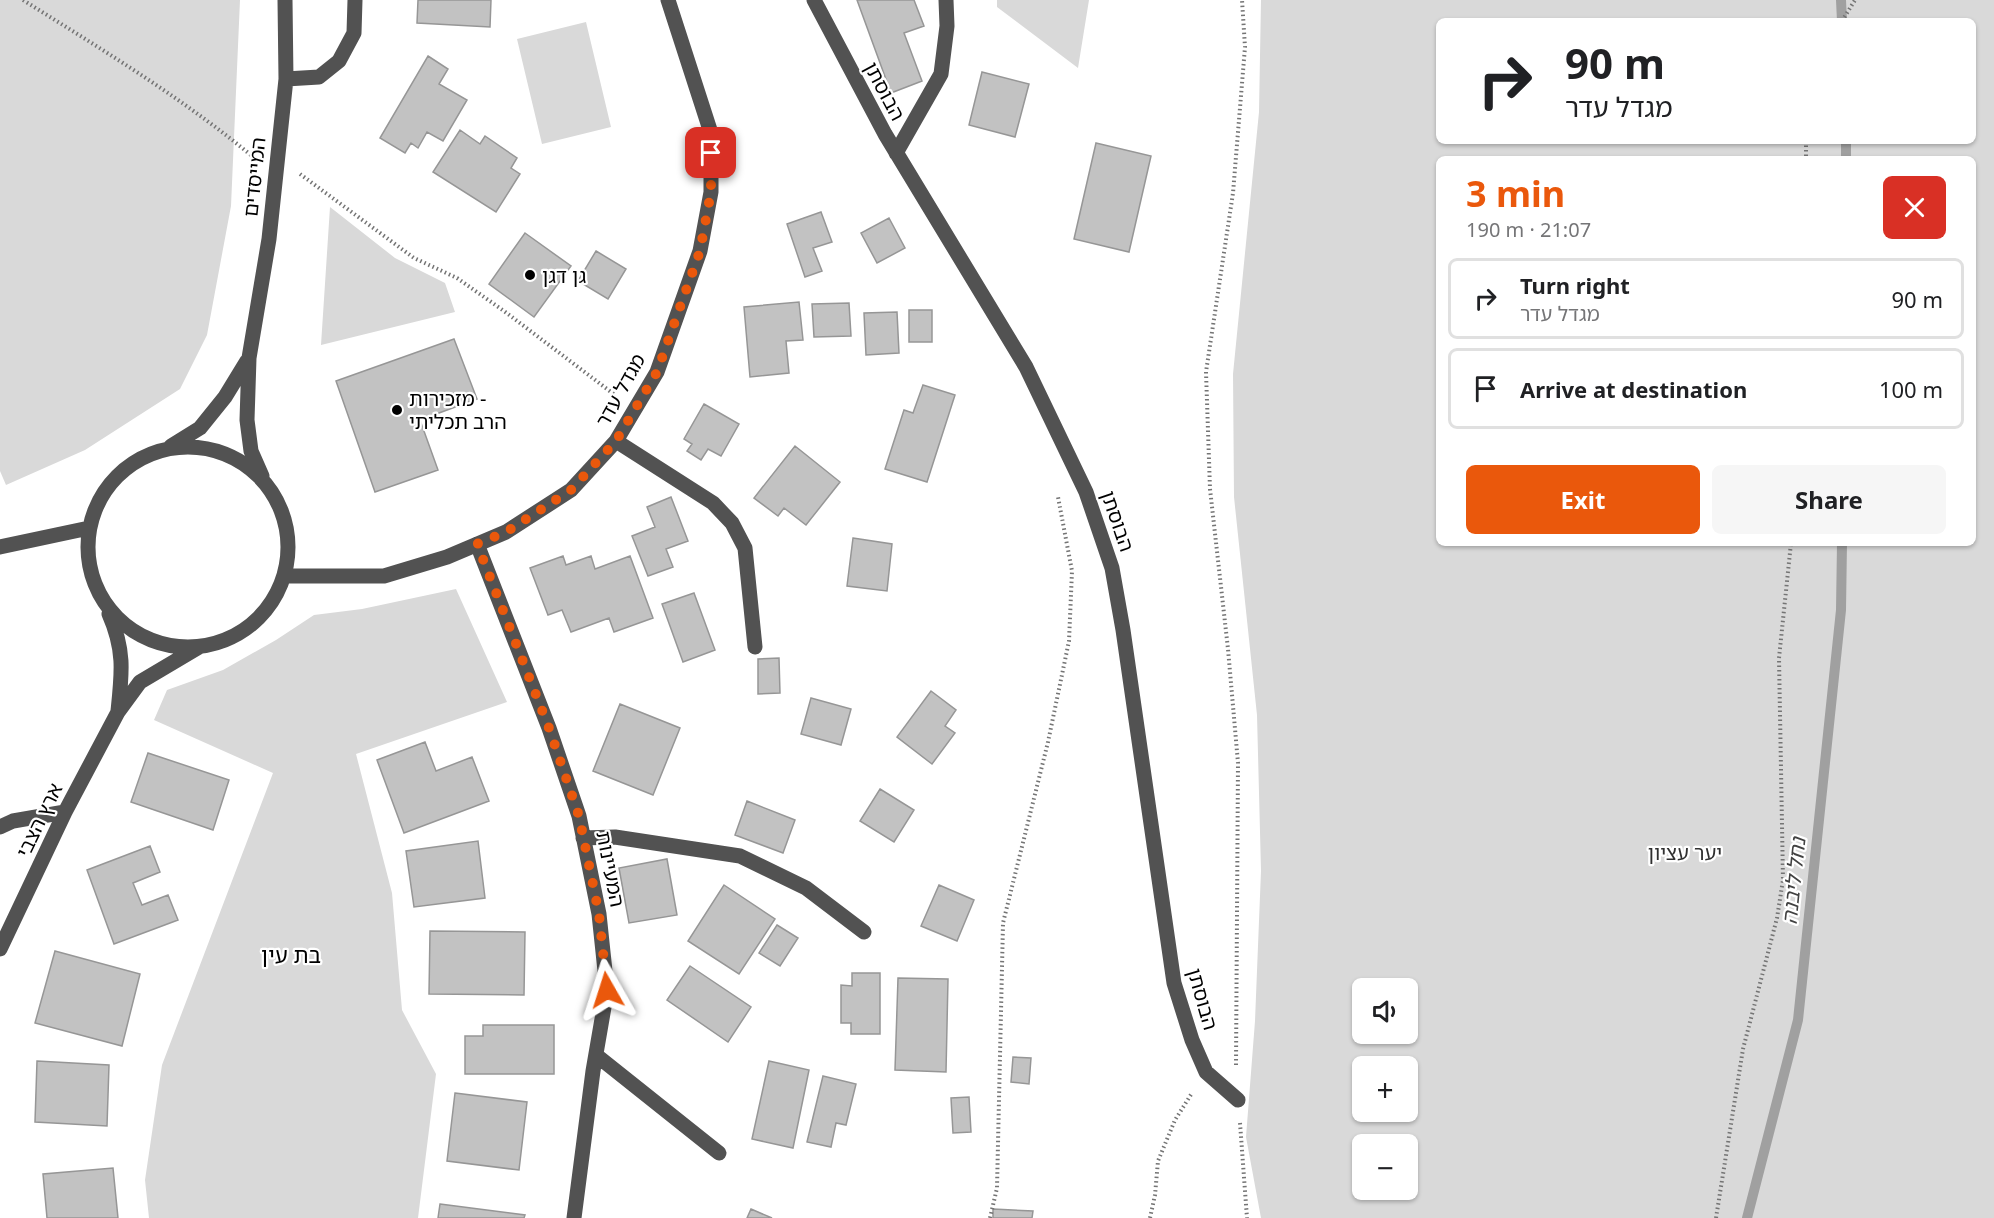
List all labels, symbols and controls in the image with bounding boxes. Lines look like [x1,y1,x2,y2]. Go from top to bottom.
text: 90 m [1565,34,1665,91]
icon: right [1466,42,1544,120]
street label: הבוסתן [858,57,912,125]
text: מגדל עדר [1565,88,1672,125]
pin [685,127,736,178]
street label: המייסדים [236,136,272,218]
icon: arrive [694,136,727,169]
text: 3 min [1466,169,1565,218]
button: close [1883,176,1946,239]
text: 190 m · 21:07 [1466,216,1591,243]
place label: גן דגן [542,262,587,289]
marker: גן דגן [523,268,537,282]
text: Turn right [1520,270,1630,300]
icon: right [1469,282,1502,315]
text: 90 m [1892,284,1943,314]
text: מגדל עדר [1520,300,1600,327]
street label: מגדל עדר [589,349,651,431]
icon: arrive [1469,372,1502,405]
text: Arrive at destination [1520,374,1747,404]
text: 100 m [1879,374,1943,404]
place label: מזכירות - הרב תכליתי [409,385,507,435]
marker: מזכירות - הרב תכליתי [390,403,404,417]
button: Exit [1466,465,1700,534]
button: Share [1712,465,1946,534]
street label: הבוסתן [1095,487,1141,555]
street label: ארץ הצבי [9,778,69,862]
street label: המעיינות [590,829,632,909]
water label: נחל ליבנה [1775,834,1812,926]
park label: יער עציון [1648,839,1722,866]
district label: בת עין [261,939,321,969]
position arrow [575,958,639,1022]
street label: הבוסתן [1181,965,1225,1033]
map controls [1352,978,1418,1200]
button: sound [1352,978,1418,1044]
button: + [1352,1056,1418,1122]
button: − [1352,1134,1418,1200]

